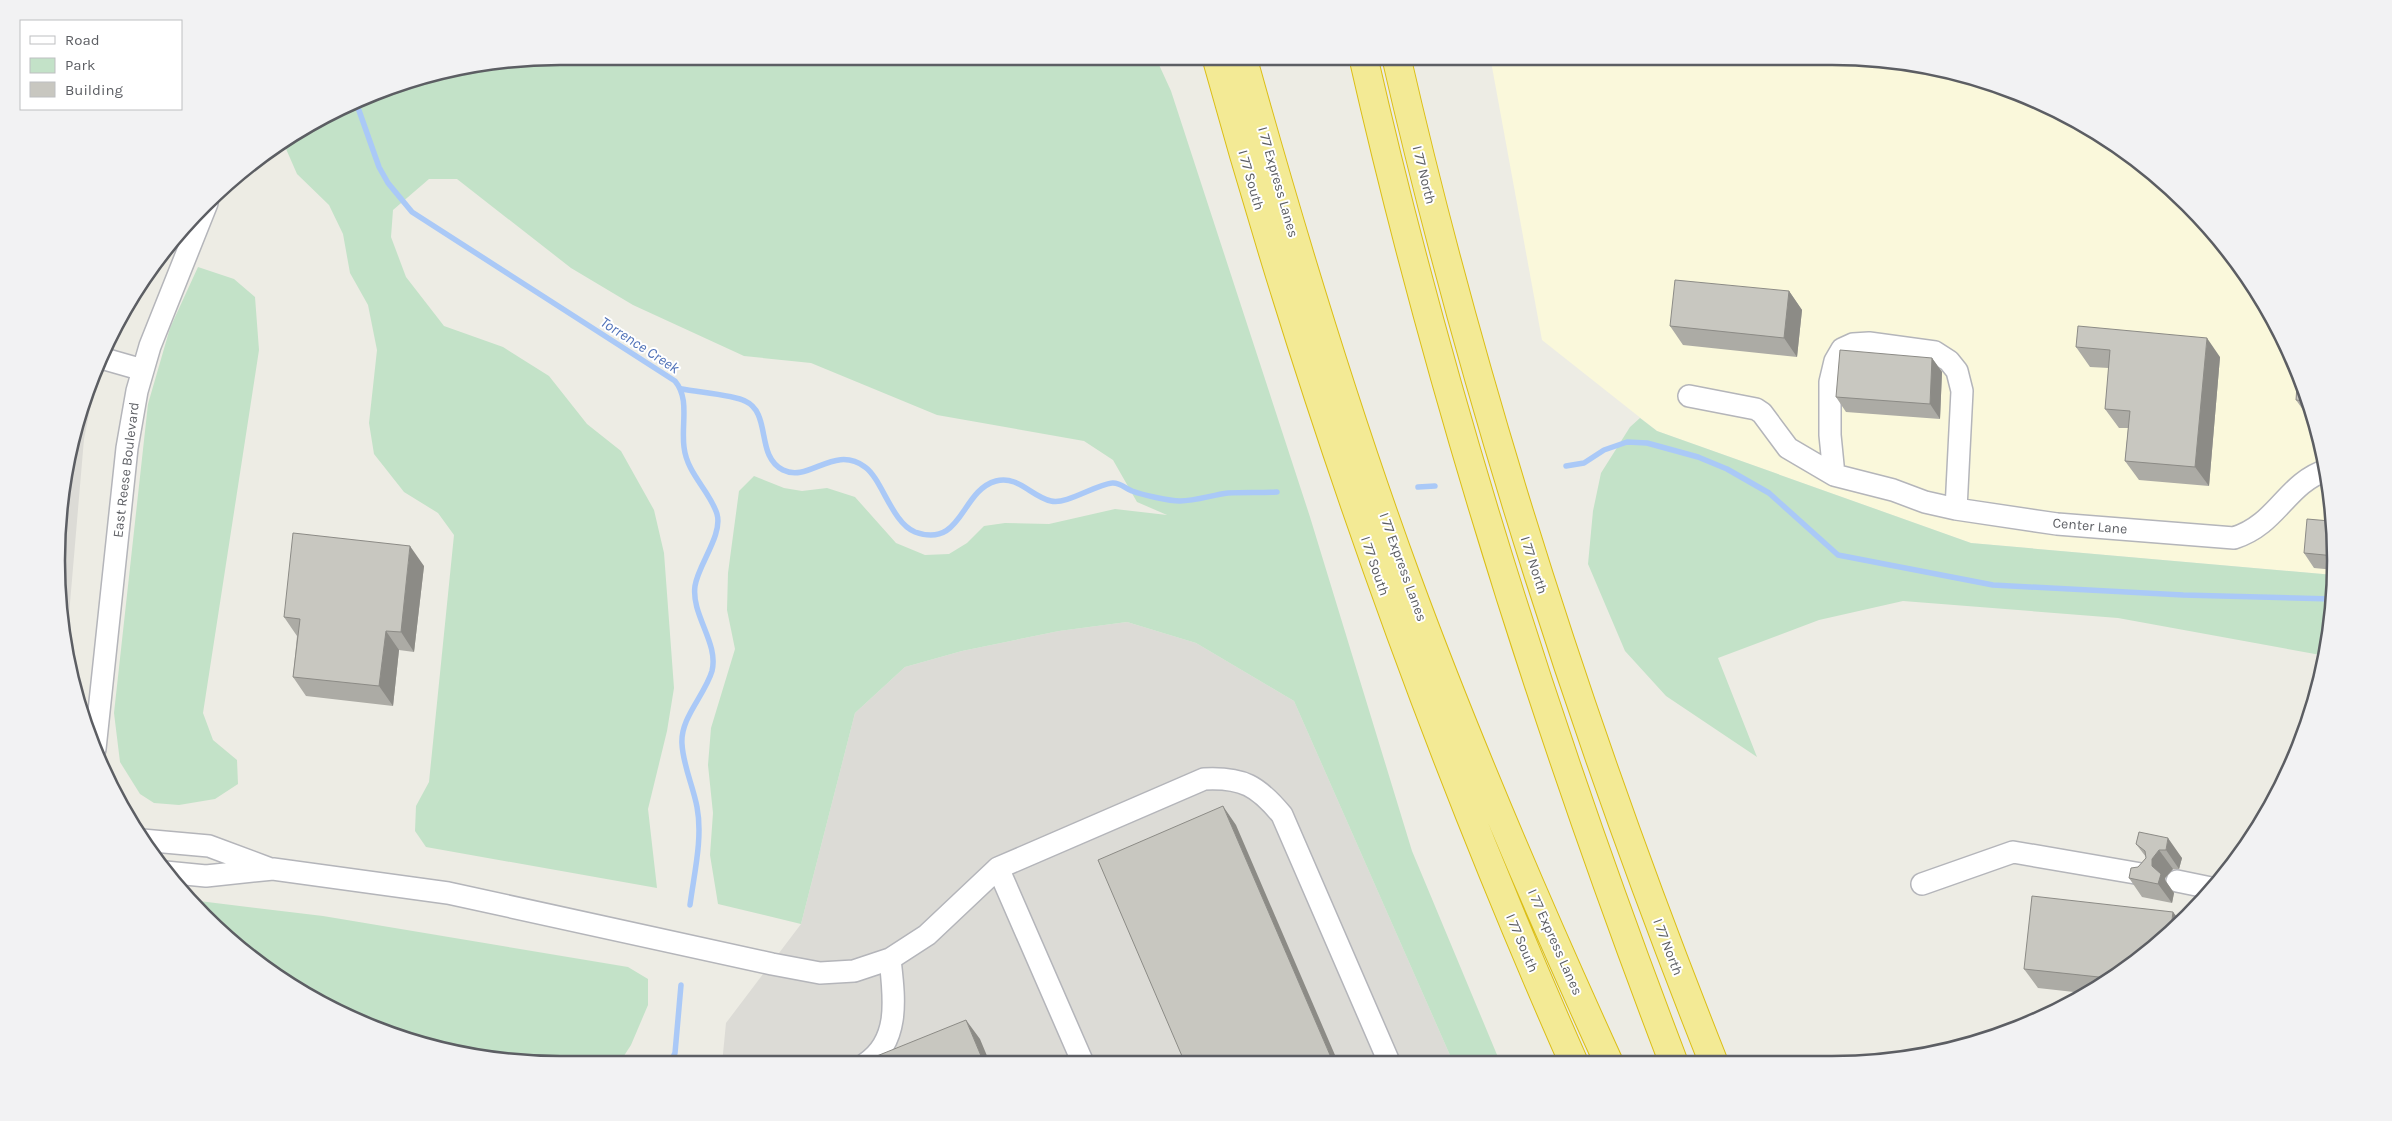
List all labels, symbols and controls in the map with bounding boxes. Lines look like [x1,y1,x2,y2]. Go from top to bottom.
legend [20,20,182,110]
text: Road [65,31,100,49]
text: Park [65,56,95,74]
text: Building [65,81,123,99]
street label: I 77 Express Lanes [1254,125,1302,239]
street label: I 77 North [1409,144,1439,206]
street label: I 77 South [1234,148,1268,212]
water label: Torrence Creek [597,313,683,377]
street label: East Reese Boulevard [109,401,143,539]
street label: I 77 Express Lanes [1375,510,1431,624]
street label: Center Lane [2052,514,2128,538]
street label: I 77 South [1357,534,1393,598]
street label: I 77 North [1517,534,1551,596]
street label: I 77 Express Lanes [1524,886,1586,998]
street label: I 77 South [1502,911,1542,975]
street label: I 77 North [1649,916,1687,978]

